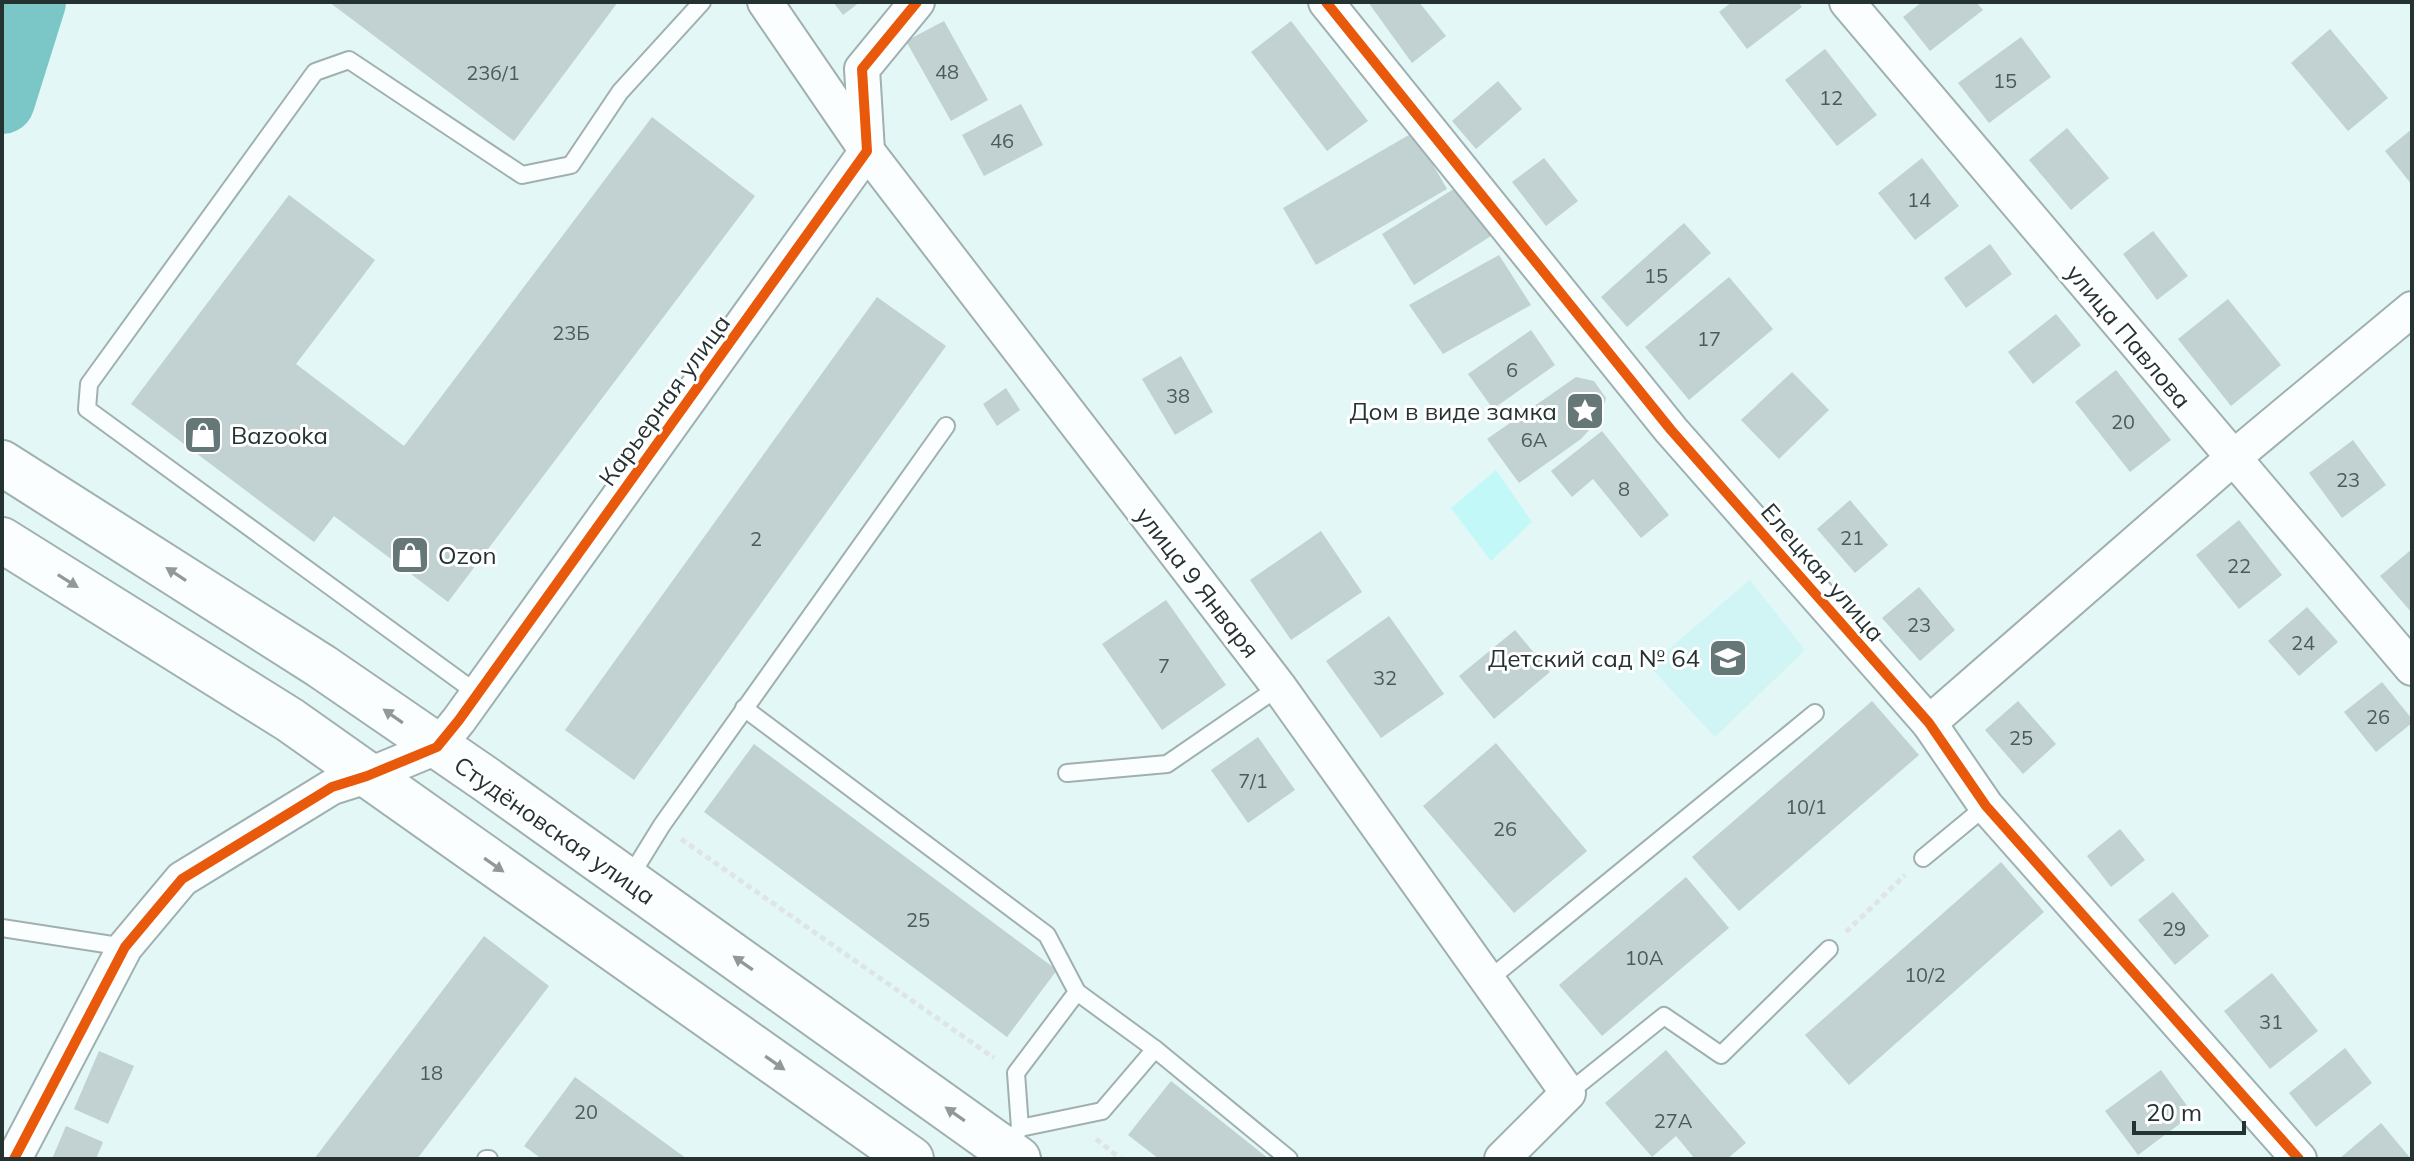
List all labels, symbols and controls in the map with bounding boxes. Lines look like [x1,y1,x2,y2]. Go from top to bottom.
house number: 48 [935,59,959,84]
house number: 23б/1 [466,60,520,85]
house number: 15 [1993,68,2017,93]
house number: 12 [1819,85,1843,110]
house number: 46 [990,128,1014,153]
house number: 14 [1907,187,1931,212]
street label: улица Павлова [2060,258,2198,414]
house number: 15 [1644,263,1668,288]
street label: Карьерная улица [592,308,736,492]
house number: 23Б [552,320,590,345]
house number: 17 [1697,326,1721,351]
house number: 6 [1506,357,1518,382]
house number: 38 [1166,383,1190,408]
place icon: Дом в виде замка [1564,390,1606,432]
place label: Дом в виде замка [1349,396,1557,426]
house number: 20 [2111,409,2135,434]
shop icon: Bazooka [182,414,224,456]
place label: Bazooka [231,420,328,450]
house number: 6А [1521,427,1548,452]
house number: 23 [2336,467,2360,492]
house number: 8 [1618,476,1630,501]
street label: Елецкая улица [1755,497,1891,647]
street label: улица 9 Января [1130,500,1266,664]
house number: 21 [1840,525,1864,550]
house number: 2 [750,526,762,551]
shop icon: Ozon [389,534,431,576]
place label: Ozon [438,540,497,570]
house number: 22 [2227,553,2251,578]
one-way arrow [165,567,187,581]
one-way arrow [57,574,79,588]
house number: 23 [1907,612,1931,637]
house number: 24 [2291,630,2315,655]
school or university icon: Детский сад № 64 [1707,637,1749,679]
place label: Детский сад № 64 [1488,643,1700,673]
house number: 7 [1158,653,1170,678]
house number: 32 [1373,665,1397,690]
house number: 26 [2366,704,2390,729]
one-way arrow [383,709,404,724]
house number: 25 [2009,725,2033,750]
street label: Студёновская улица [449,749,661,911]
house number: 7/1 [1238,768,1268,793]
house number: 10/1 [1785,794,1827,819]
house number: 26 [1493,816,1517,841]
one-way arrow [484,857,505,872]
house number: 25 [906,907,930,932]
house number: 29 [2162,916,2186,941]
house number: 10А [1625,945,1664,970]
one-way arrow [733,956,754,971]
house number: 10/2 [1904,962,1946,987]
house number: 31 [2259,1009,2283,1034]
one-way arrow [765,1055,786,1070]
house number: 18 [419,1060,443,1085]
scale bar [2134,1085,2244,1135]
text: 20 m [2146,1097,2202,1127]
house number: 20 [574,1099,598,1124]
one-way arrow [945,1106,965,1122]
house number: 27А [1654,1108,1693,1133]

